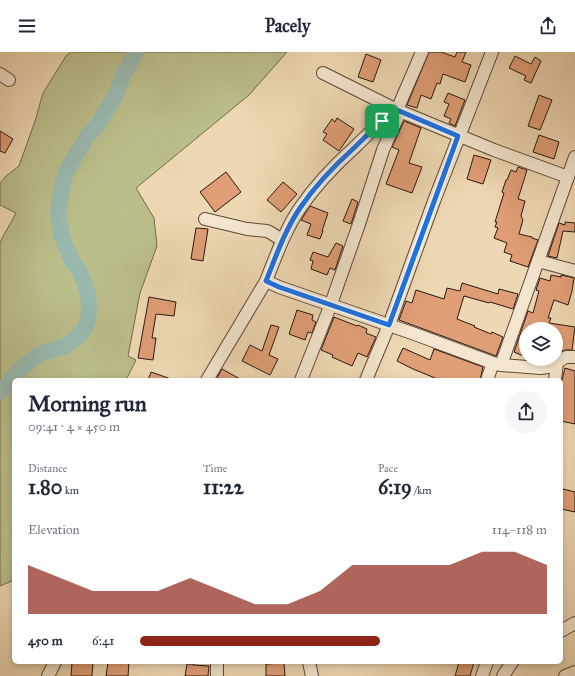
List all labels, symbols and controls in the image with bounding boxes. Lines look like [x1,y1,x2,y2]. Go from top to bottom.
icon: menu [16,15,38,37]
text: Pacely [265,15,310,37]
icon: share [537,15,559,37]
pin [365,104,399,138]
icon: arrive [371,110,393,132]
map controls [519,322,563,366]
button: layers [519,322,563,366]
text: Morning run [28,390,147,417]
button: share [505,391,547,433]
text: 09:41 · 4 × 450 m [28,419,120,435]
text: Distance [28,462,67,475]
text: Time [203,462,227,475]
text: Pace [378,462,398,475]
text: 1.80 [28,475,62,499]
text: 11:22 [203,475,244,499]
text: 6:19 [378,475,412,499]
text: km [62,484,79,497]
text: /km [412,484,431,497]
text: Elevation [28,522,80,538]
text: 114–118 m [492,522,547,538]
text: 450 m [28,633,63,649]
text: 6:41 [92,633,114,649]

